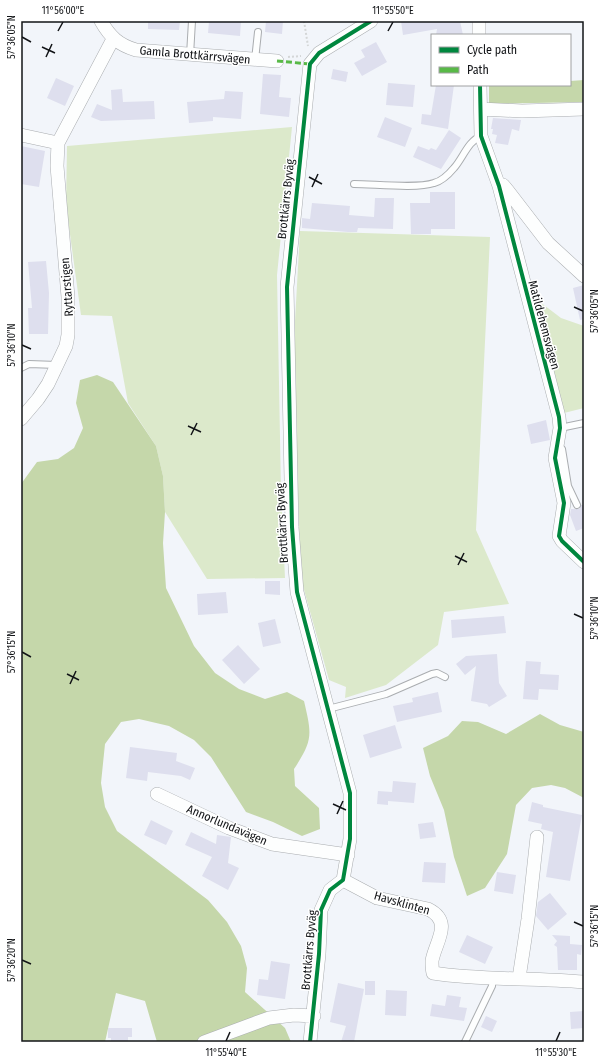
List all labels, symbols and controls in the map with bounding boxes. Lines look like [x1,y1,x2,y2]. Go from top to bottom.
text: 11°56'00"E [42,5,85,17]
text: 11°55'50"E [372,5,414,17]
text: 57°36'05"N [6,15,18,59]
legend [431,34,571,86]
street label: Gamla Brottkärrsvägen [139,43,251,67]
text: Cycle path [467,43,517,57]
text: Path [467,63,489,77]
street label: Brottkärrs Byväg [275,158,297,240]
street label: Ryttarstigen [58,257,76,317]
street label: Matildehemsvägen [525,279,563,371]
text: 57°36'05"N [589,289,601,333]
text: 57°36'10"N [6,323,18,367]
street label: Brottkärrs Byväg [273,482,291,564]
text: 57°36'10"N [589,596,601,640]
text: 57°36'15"N [6,631,18,673]
street label: Annorlundavägen [185,802,269,848]
street label: Havsklinten [372,888,432,918]
text: 57°36'15"N [589,905,601,947]
street label: Brottkärrs Byväg [299,909,320,991]
text: 57°36'20"N [6,938,18,982]
text: 11°55'40"E [205,1047,247,1059]
text: 11°55'30"E [535,1047,577,1059]

